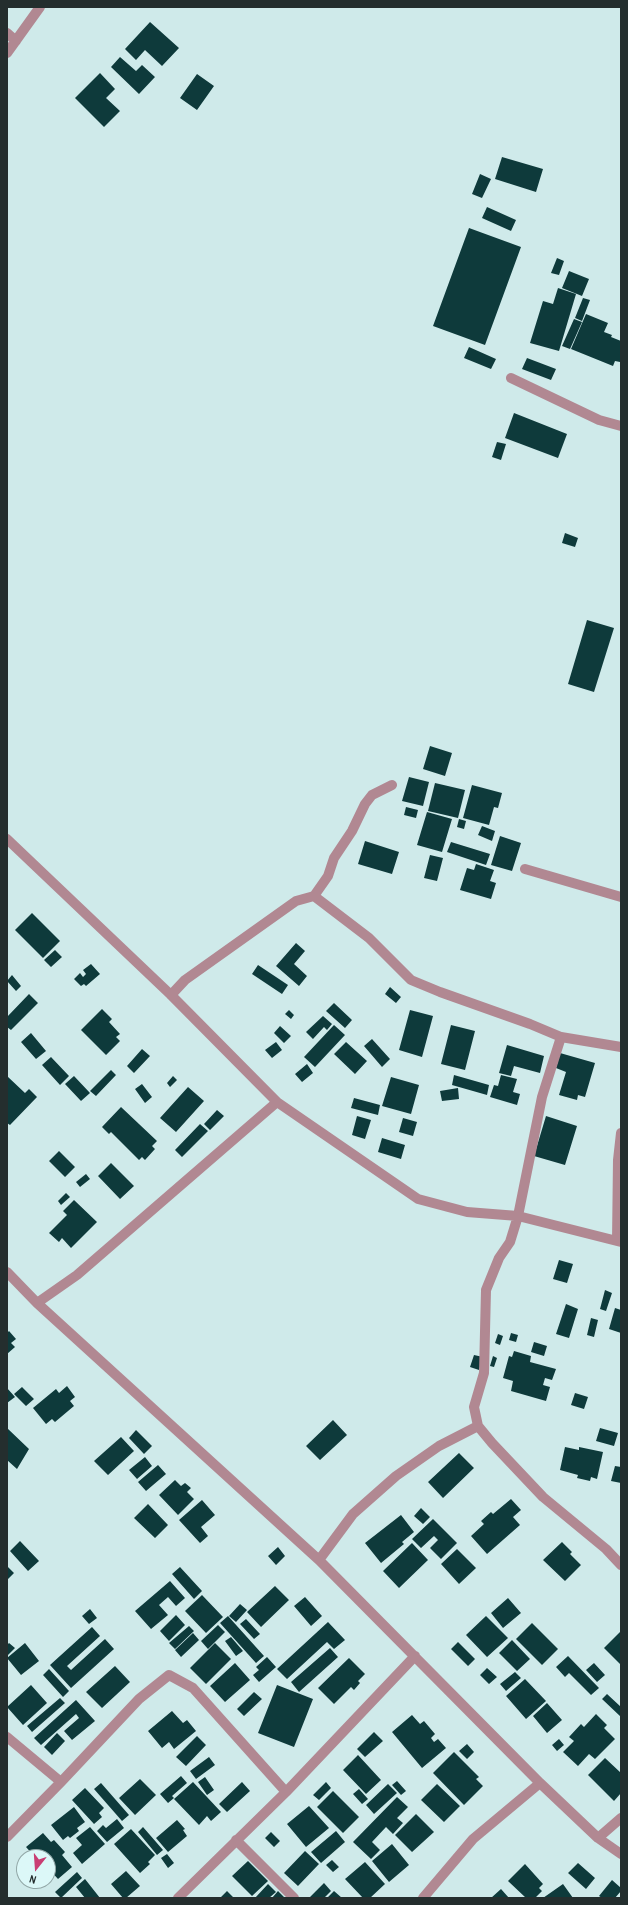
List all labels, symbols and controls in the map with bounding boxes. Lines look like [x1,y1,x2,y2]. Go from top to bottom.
north arrow [16,1849,56,1889]
text: N [28,1872,38,1887]

